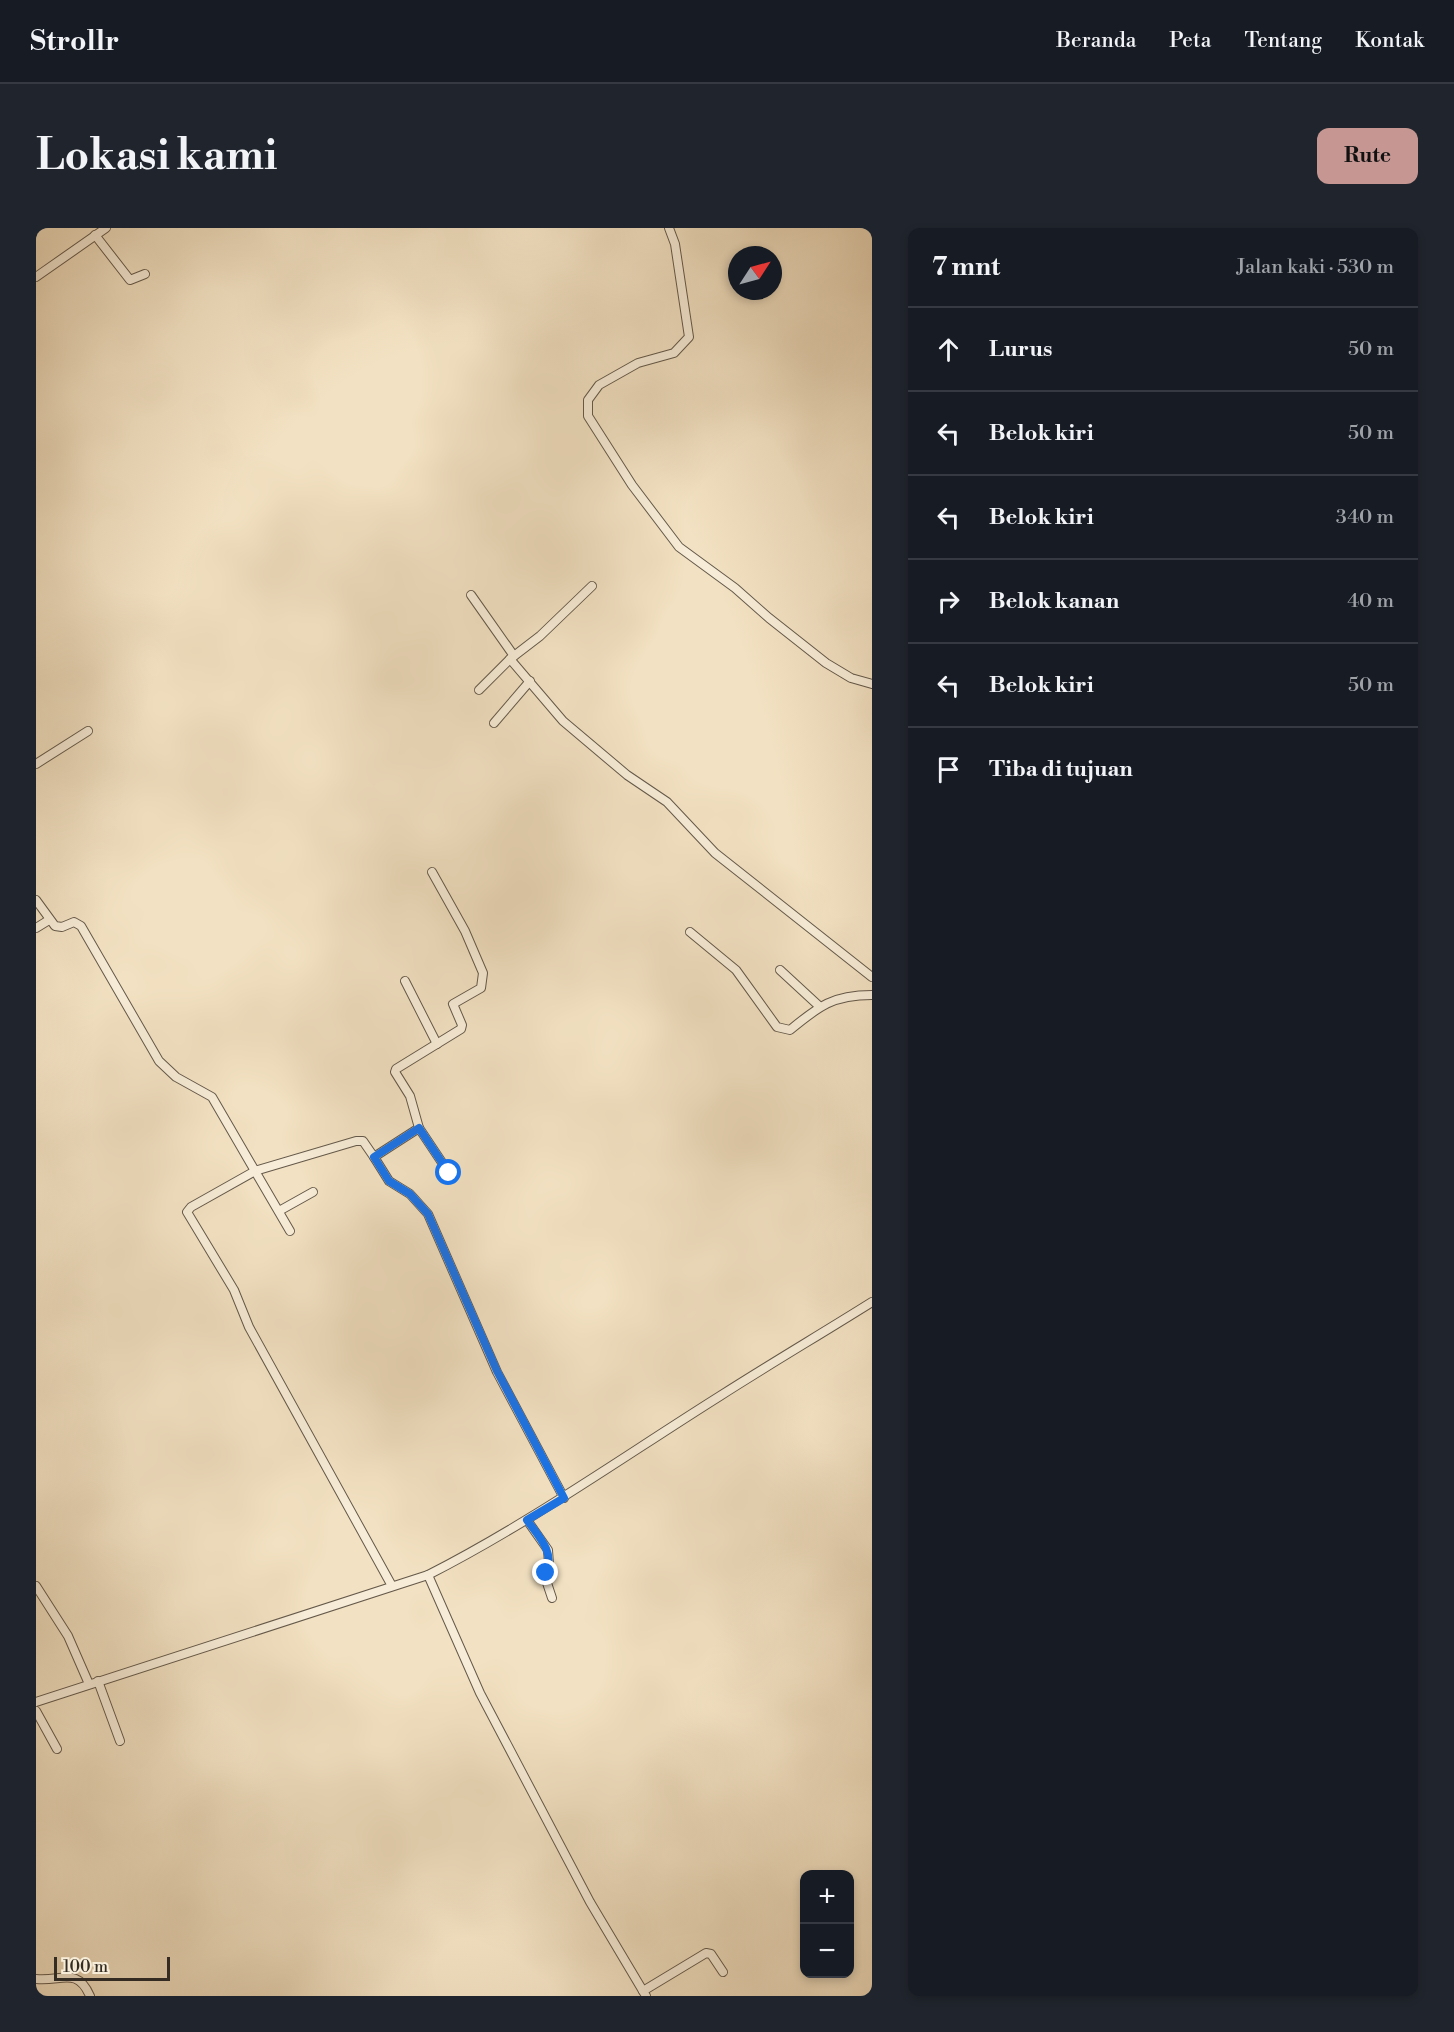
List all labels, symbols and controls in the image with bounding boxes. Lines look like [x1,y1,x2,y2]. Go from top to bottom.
text: Strollr [30,24,119,59]
text: Beranda [1056,28,1136,54]
text: Peta [1169,28,1211,54]
text: Tentang [1244,28,1322,54]
text: Kontak [1355,28,1424,54]
button: Rute [1317,128,1418,184]
text: Lokasi kami [36,130,277,183]
north arrow [728,246,782,300]
text: 7 mnt [932,251,1000,283]
text: Jalan kaki · 530 m [1237,255,1394,280]
icon: ahead [932,333,965,366]
text: Lurus [989,336,1052,363]
text: 50 m [1348,337,1394,362]
icon: left [932,417,965,450]
text: Belok kiri [989,420,1094,447]
text: 50 m [1348,421,1394,446]
icon: left [932,501,965,534]
text: Belok kiri [989,504,1094,531]
text: 340 m [1336,505,1394,530]
icon: right [932,585,965,618]
text: Belok kanan [989,588,1119,615]
text: 40 m [1347,589,1394,614]
icon: left [932,669,965,702]
text: Belok kiri [989,672,1094,699]
text: 50 m [1348,673,1394,698]
icon: arrive [932,753,965,786]
text: Tiba di tujuan [989,756,1133,783]
route start [435,1159,461,1185]
route end [532,1559,558,1585]
map controls [800,1870,854,1978]
button: + [800,1870,854,1924]
button: − [800,1924,854,1978]
scale bar [54,1954,170,1982]
text: 100 m [63,1957,108,1977]

